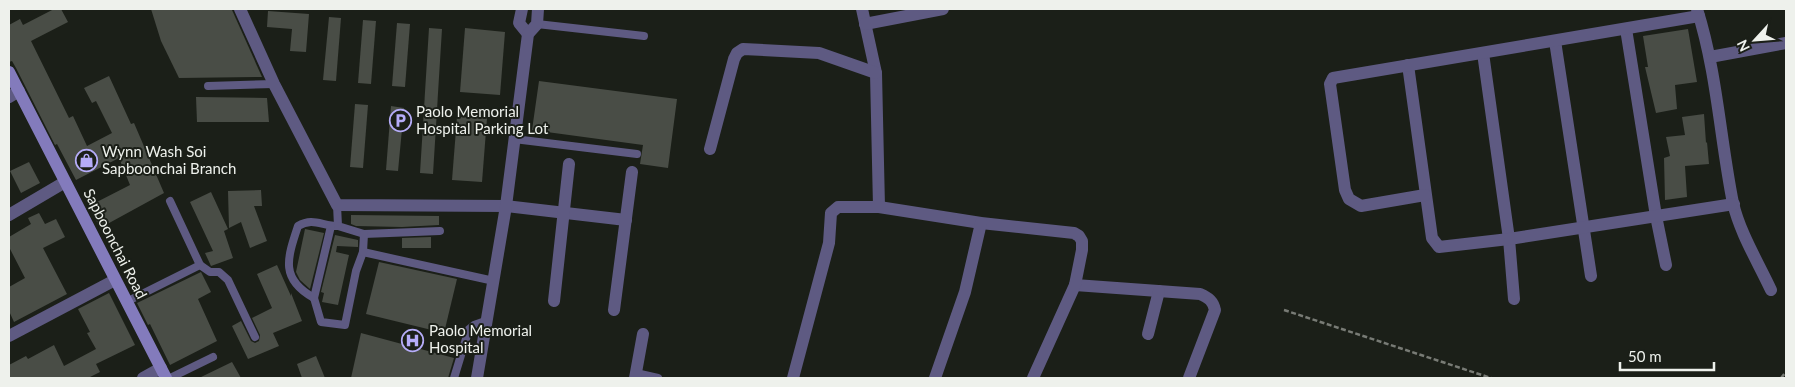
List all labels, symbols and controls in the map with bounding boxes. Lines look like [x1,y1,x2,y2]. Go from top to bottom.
north arrow [1730,15,1780,65]
text: N [1733,37,1753,54]
place label: Paolo Memorial Hospital Parking Lot [416,102,549,137]
parking icon: Paolo Memorial Hospital Parking Lot [388,109,412,133]
place label: Wynn Wash Soi Sapboonchai Branch [102,142,236,177]
shop icon: Wynn Wash Soi Sapboonchai Branch [74,149,98,173]
street label: Sapboonchai Road [80,185,151,302]
place label: Paolo Memorial Hospital [429,321,532,356]
hospital icon: Paolo Memorial Hospital [401,328,425,352]
scale bar [1620,340,1714,372]
text: 50 m [1628,347,1662,365]

